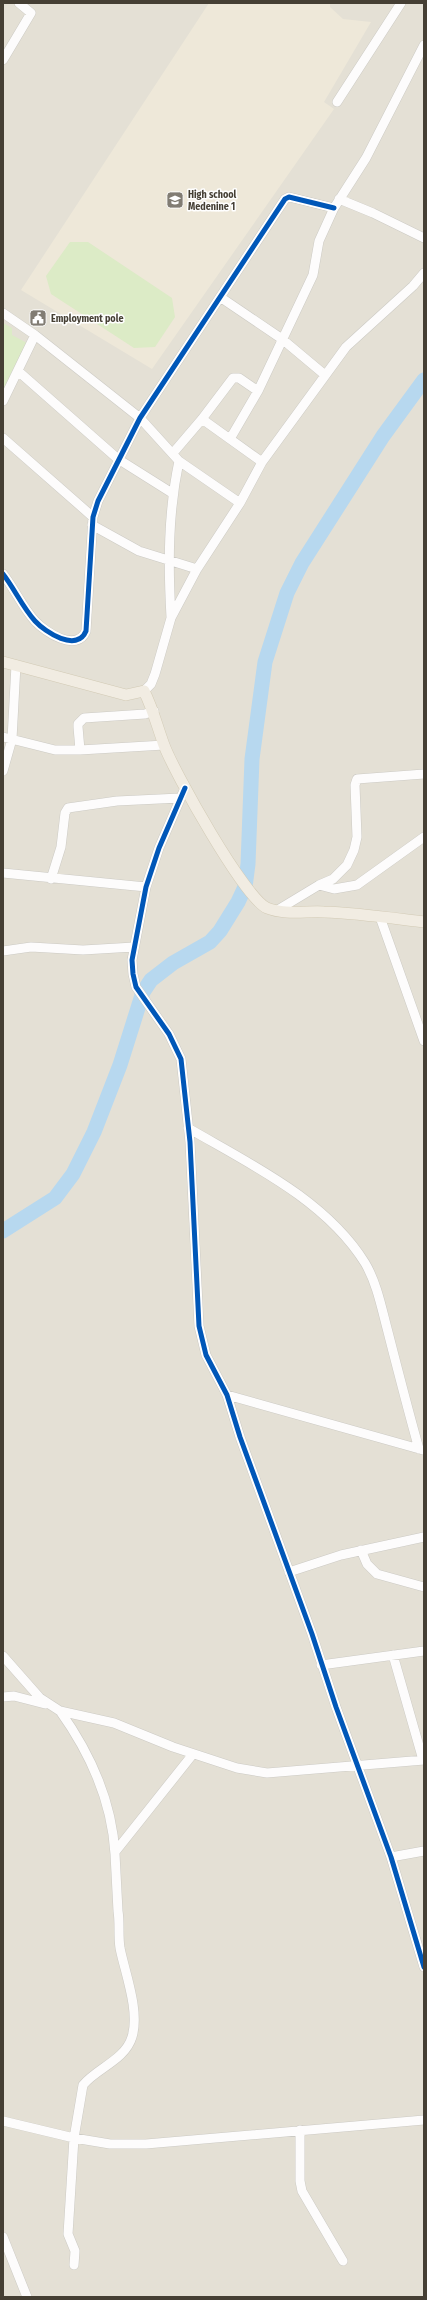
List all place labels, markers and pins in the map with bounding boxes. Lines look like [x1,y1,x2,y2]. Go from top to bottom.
place label: High school Medenine 1 [188,189,237,213]
school or university icon: High school Medenine 1 [165,190,185,210]
public building icon: Employment pole [28,308,48,328]
place label: Employment pole [51,313,123,325]

